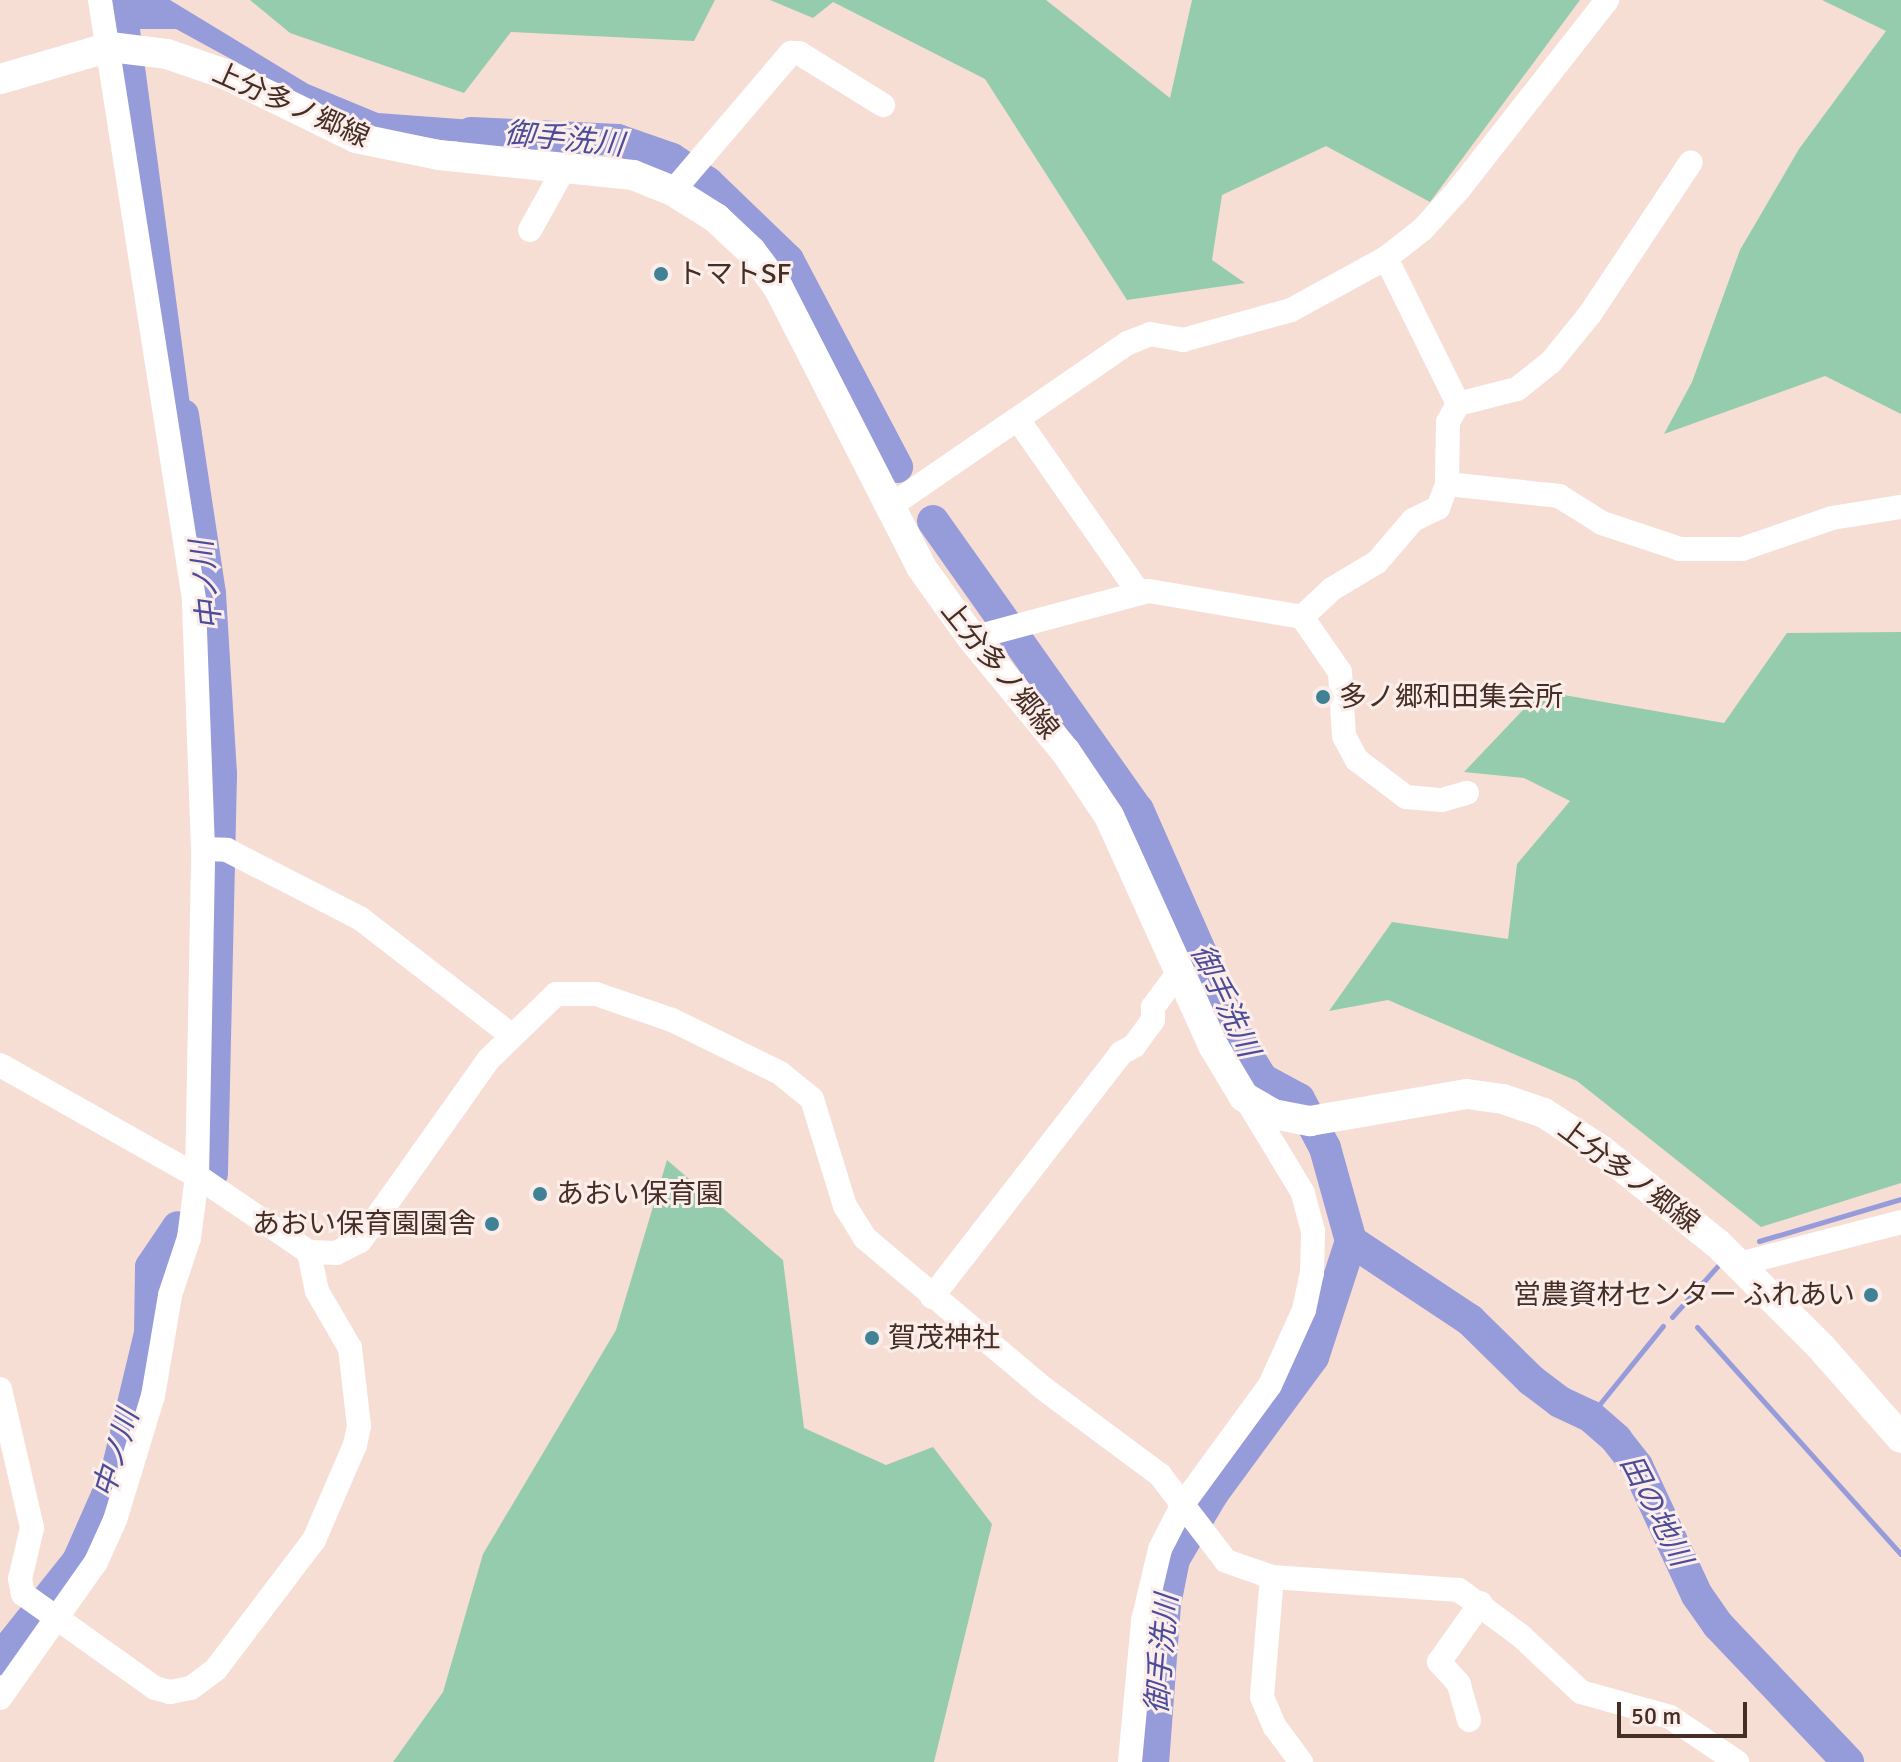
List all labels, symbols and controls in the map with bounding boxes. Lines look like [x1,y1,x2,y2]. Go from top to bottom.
street label: 上分多ノ郷線 [207,55,375,155]
water label: 御手洗川 [502,116,626,164]
place label: トマトSF [677,257,791,291]
marker: トマトSF [652,265,670,283]
water label: 中ノ川 [184,538,230,632]
street label: 上分多ノ郷線 [934,594,1066,746]
place label: 多ノ郷和田集会所 [1339,680,1563,714]
marker: 多ノ郷和田集会所 [1314,688,1332,706]
water label: 御手洗川 [1182,939,1266,1063]
street label: 上分多ノ郷線 [1552,1112,1706,1240]
place label: あおい保育園 [556,1177,724,1211]
marker: あおい保育園 [531,1185,549,1203]
place label: あおい保育園園舎 [252,1207,476,1241]
marker: あおい保育園園舎 [483,1215,501,1233]
place label: 営農資材センター ふれあい [1513,1278,1855,1312]
marker: 営農資材センター ふれあい [1862,1286,1880,1304]
place label: 賀茂神社 [888,1321,1000,1355]
marker: 賀茂神社 [863,1329,881,1347]
water label: 中ノ川 [87,1406,147,1502]
water label: 田の地川 [1612,1449,1698,1573]
water label: 御手洗川 [1140,1593,1186,1715]
scale bar [1621,1686,1751,1736]
text: 50 m [1631,1701,1681,1731]

